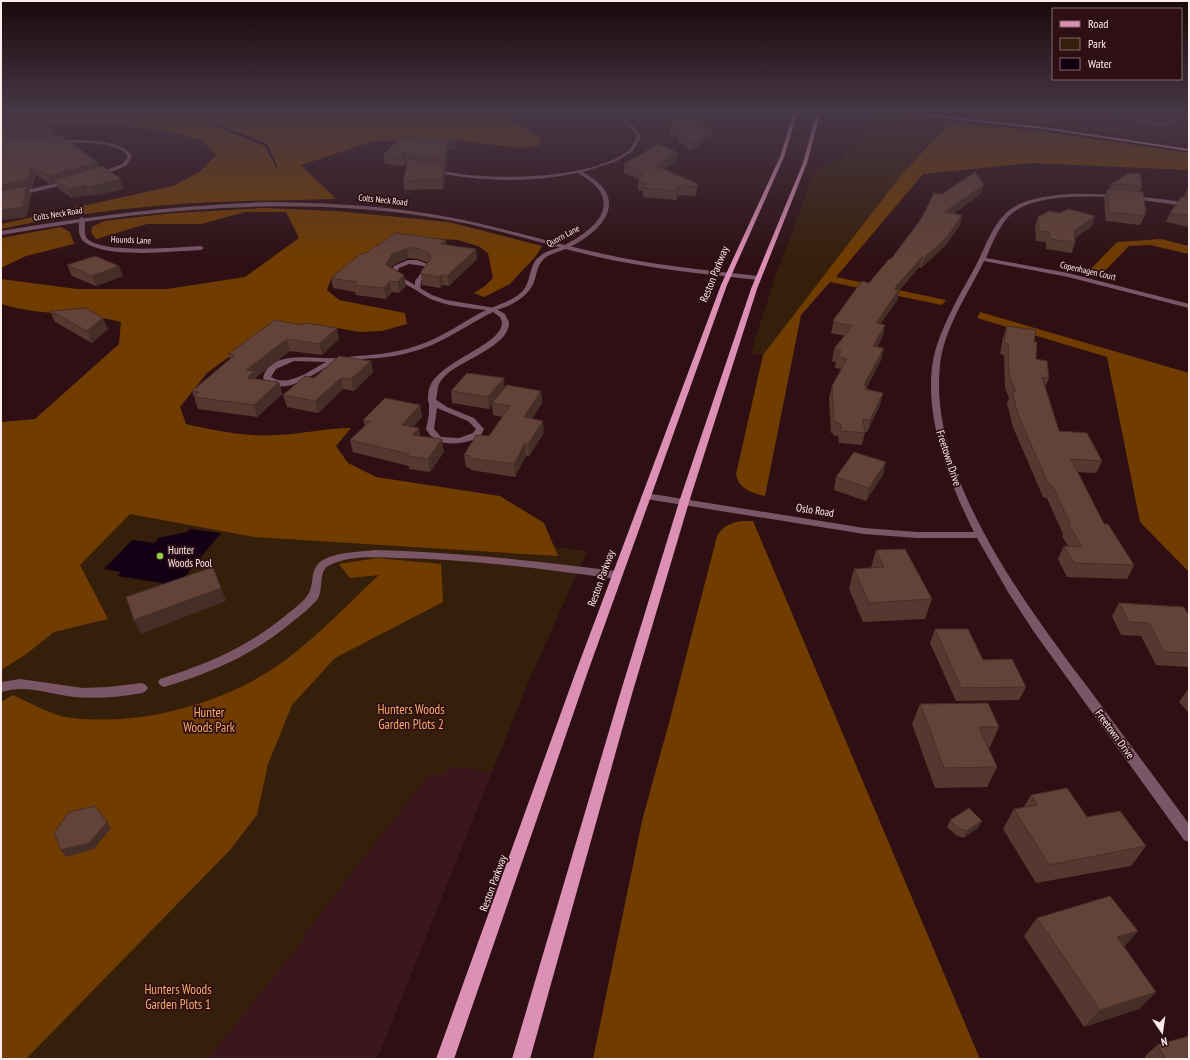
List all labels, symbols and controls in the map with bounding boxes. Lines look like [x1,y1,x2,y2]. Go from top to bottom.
legend [1052,8,1182,80]
text: Road [1088,16,1108,31]
text: Park [1088,36,1106,51]
text: Water [1088,56,1113,71]
street label: Colts Neck Road [358,191,408,208]
street label: Colts Neck Road [33,204,83,223]
street label: Quorn Lane [544,222,581,249]
street label: Hounds Lane [111,233,152,246]
street label: Reston Parkway [696,243,732,304]
street label: Copenhagen Court [1059,259,1118,282]
street label: Freetown Drive [933,428,965,488]
street label: Oslo Road [795,500,835,520]
place label: Hunter Woods Pool [168,543,212,570]
street label: Reston Parkway [584,547,618,608]
marker: Hunter Woods Pool [155,551,165,561]
park label: Hunters Woods Garden Plots 2 [377,701,445,733]
park label: Hunter Woods Park [183,704,235,736]
street label: Freetown Drive [1092,707,1138,762]
street label: Reston Parkway [476,852,510,913]
park label: Hunters Woods Garden Plots 1 [144,981,212,1013]
north arrow [1142,1012,1182,1052]
text: N [1160,1034,1169,1049]

